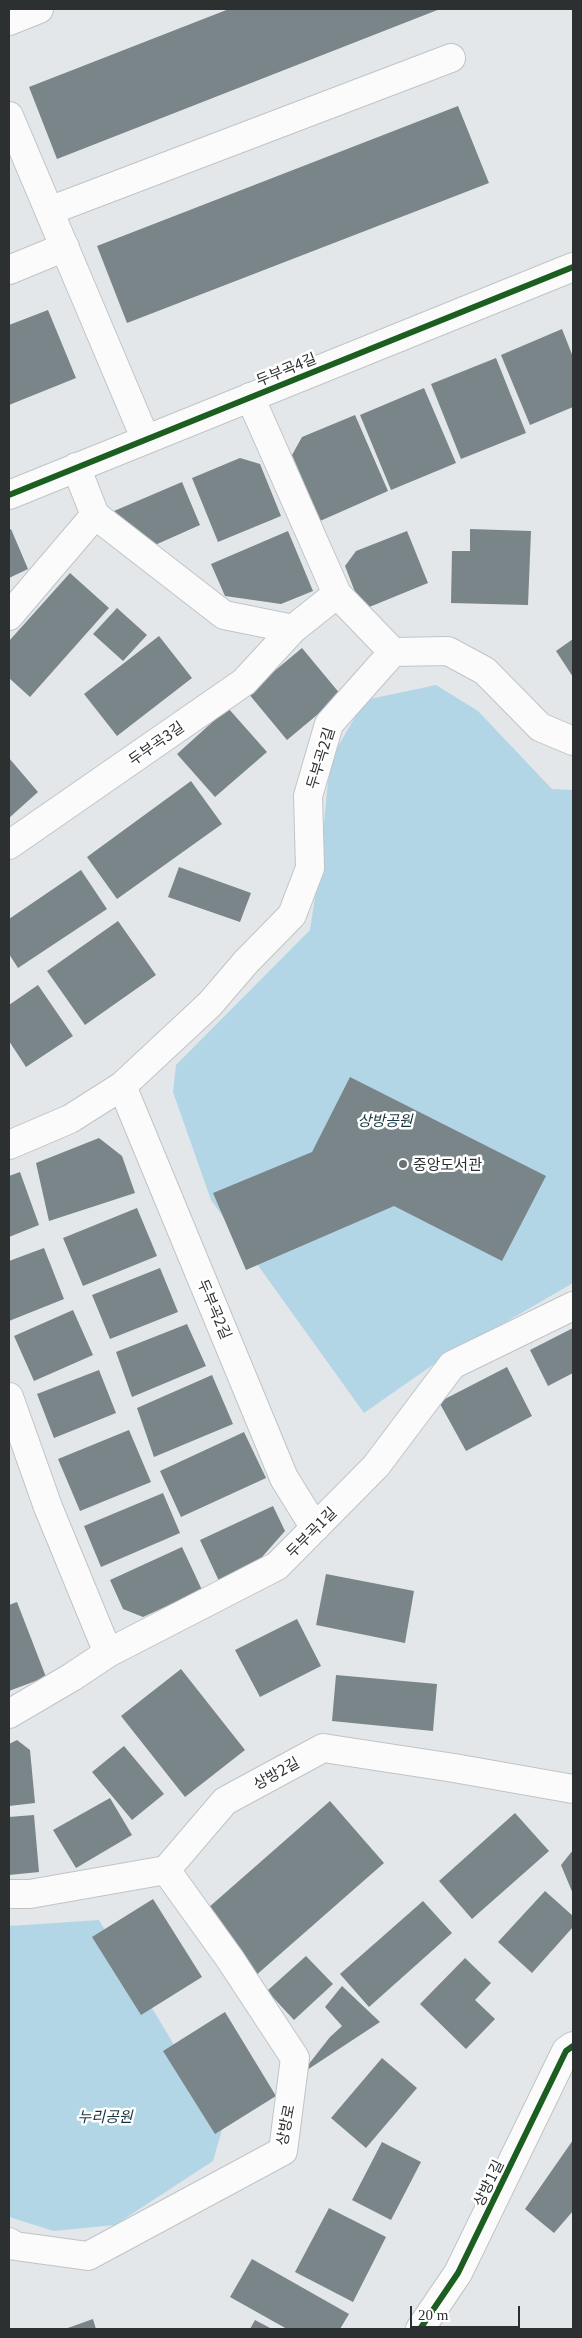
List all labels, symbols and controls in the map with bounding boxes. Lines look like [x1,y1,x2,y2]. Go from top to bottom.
street label: 두부곡4길 [253,349,319,389]
street label: 두부곡3길 [125,717,187,769]
street label: 두부곡2길 [302,725,338,791]
park label: 상방공원 [357,1111,413,1129]
place label: 중앙도서관 [413,1155,482,1173]
marker: 중앙도서관 [397,1158,409,1170]
street label: 두부곡2길 [194,1276,236,1342]
street label: 두부곡1길 [282,1503,340,1561]
street label: 상방2길 [250,1753,302,1793]
street label: 상방로 [272,2103,298,2147]
park label: 누리공원 [77,2107,133,2125]
street label: 상방1길 [469,2157,507,2209]
scale bar [412,2296,522,2328]
text: 20 m [418,2307,448,2323]

